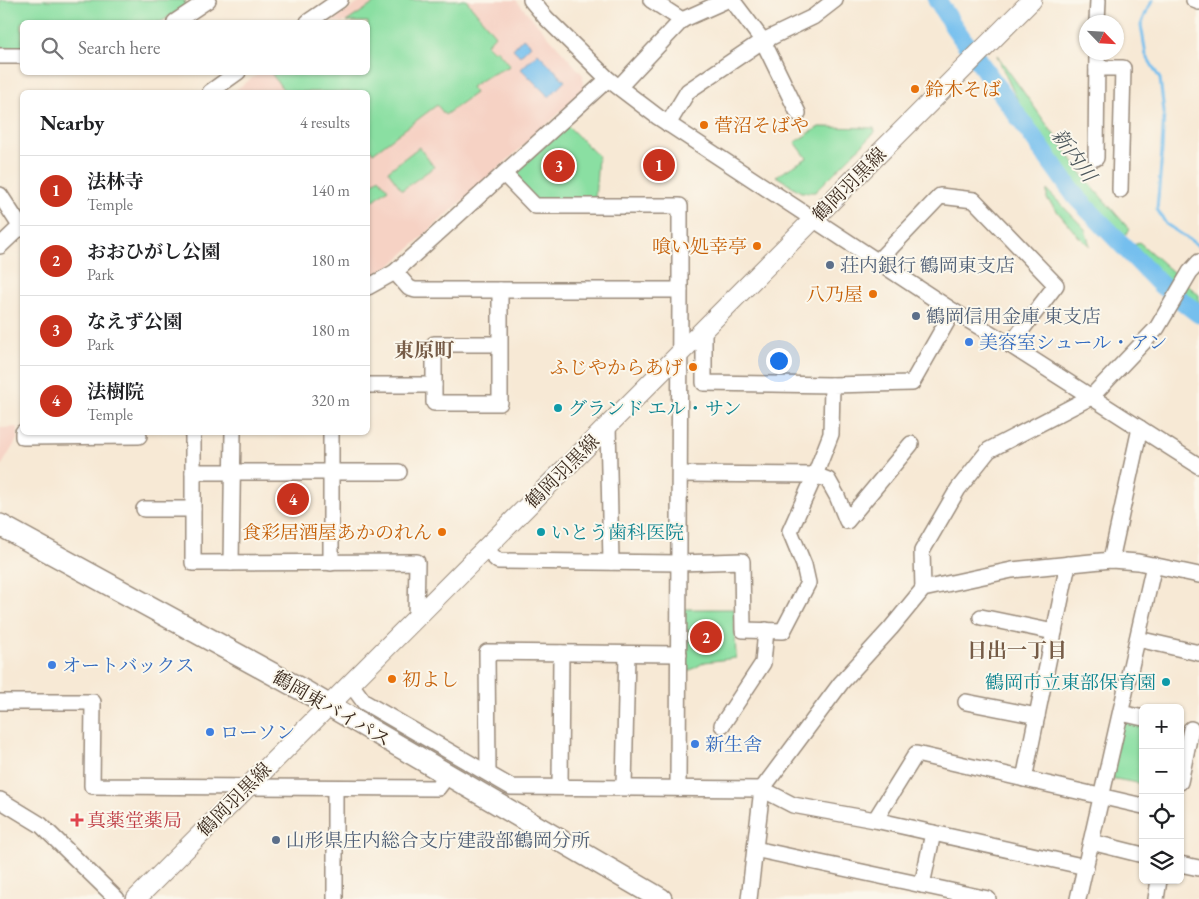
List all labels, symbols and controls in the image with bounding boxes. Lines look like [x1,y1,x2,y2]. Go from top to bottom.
north arrow [1079,15,1124,60]
search box [20,20,370,75]
icon: search [38,34,66,62]
text: Search here [78,35,160,60]
place label: 鈴木そば [925,77,1001,102]
marker: 鈴木そば [909,83,921,95]
text: Nearby [40,109,104,136]
text: 4 results [300,112,350,133]
place label: 菅沼そばや [714,113,809,138]
marker: 菅沼そばや [698,119,710,131]
water label: 新内川 [1046,123,1103,189]
street label: 鶴岡羽黒線 [807,142,892,227]
pin: 1 [643,146,675,184]
pin: 3 [543,147,575,185]
text: 法林寺 [87,169,144,194]
text: 1 [52,180,60,201]
text: 140 m [311,180,350,201]
text: Temple [87,194,133,215]
place label: 喰い処幸亭 [652,234,747,259]
text: おおひがし公園 [87,239,220,264]
marker: 喰い処幸亭 [751,240,763,252]
text: 2 [52,250,60,271]
text: 180 m [311,250,350,271]
place label: 荘内銀行 鶴岡東支店 [840,253,1015,278]
marker: 荘内銀行 鶴岡東支店 [824,259,836,271]
text: Park [87,264,114,285]
place label: 八乃屋 [806,282,863,307]
marker: 八乃屋 [867,288,879,300]
place label: 鶴岡信用金庫 東支店 [926,304,1101,329]
text: なえず公園 [87,309,182,334]
marker: 鶴岡信用金庫 東支店 [910,310,922,322]
text: 3 [52,320,60,341]
text: 180 m [311,320,350,341]
place label: 美容室シュール・アン [979,330,1167,355]
text: Park [87,334,114,355]
marker: 美容室シュール・アン [963,336,975,348]
district label: 東原町 [394,337,455,363]
your location [766,348,792,374]
place label: ふじやからあげ [550,355,683,380]
marker: ふじやからあげ [687,361,699,373]
text: 法樹院 [87,379,144,404]
text: 4 [52,390,60,411]
text: 320 m [311,390,350,411]
place label: グランド エル・サン [568,396,742,421]
marker: グランド エル・サン [552,402,564,414]
text: Temple [87,404,133,425]
street label: 鶴岡羽黒線 [520,429,605,514]
pin: 4 [277,480,309,518]
place label: 食彩居酒屋あかのれん [242,520,432,545]
place label: いとう歯科医院 [551,520,684,545]
marker: 食彩居酒屋あかのれん [436,526,448,538]
marker: いとう歯科医院 [535,526,547,538]
pin: 2 [690,618,722,656]
district label: 日出一丁目 [967,637,1067,663]
place label: オートバックス [62,653,194,678]
marker: オートバックス [46,659,58,671]
street label: 鶴岡東バイパス [268,664,395,752]
place label: 初よし [402,667,459,692]
place label: 鶴岡市立東部保育園 [985,670,1156,695]
marker: 初よし [386,673,398,685]
marker: 鶴岡市立東部保育園 [1160,676,1172,688]
map controls [1139,704,1184,884]
button: + [1139,704,1184,749]
place label: ローソン [220,720,295,745]
marker: ローソン [204,726,216,738]
place label: 新生舎 [705,732,762,757]
marker: 新生舎 [689,738,701,750]
button: − [1139,749,1184,794]
street label: 鶴岡羽黒線 [192,757,277,842]
button: locate [1139,794,1184,839]
place label: 真薬堂薬局 [87,808,182,833]
marker: 真薬堂薬局 [71,814,83,826]
place label: 山形県庄内総合支庁建設部鶴岡分所 [286,828,590,853]
marker: 山形県庄内総合支庁建設部鶴岡分所 [270,834,282,846]
button: layers [1139,839,1184,884]

